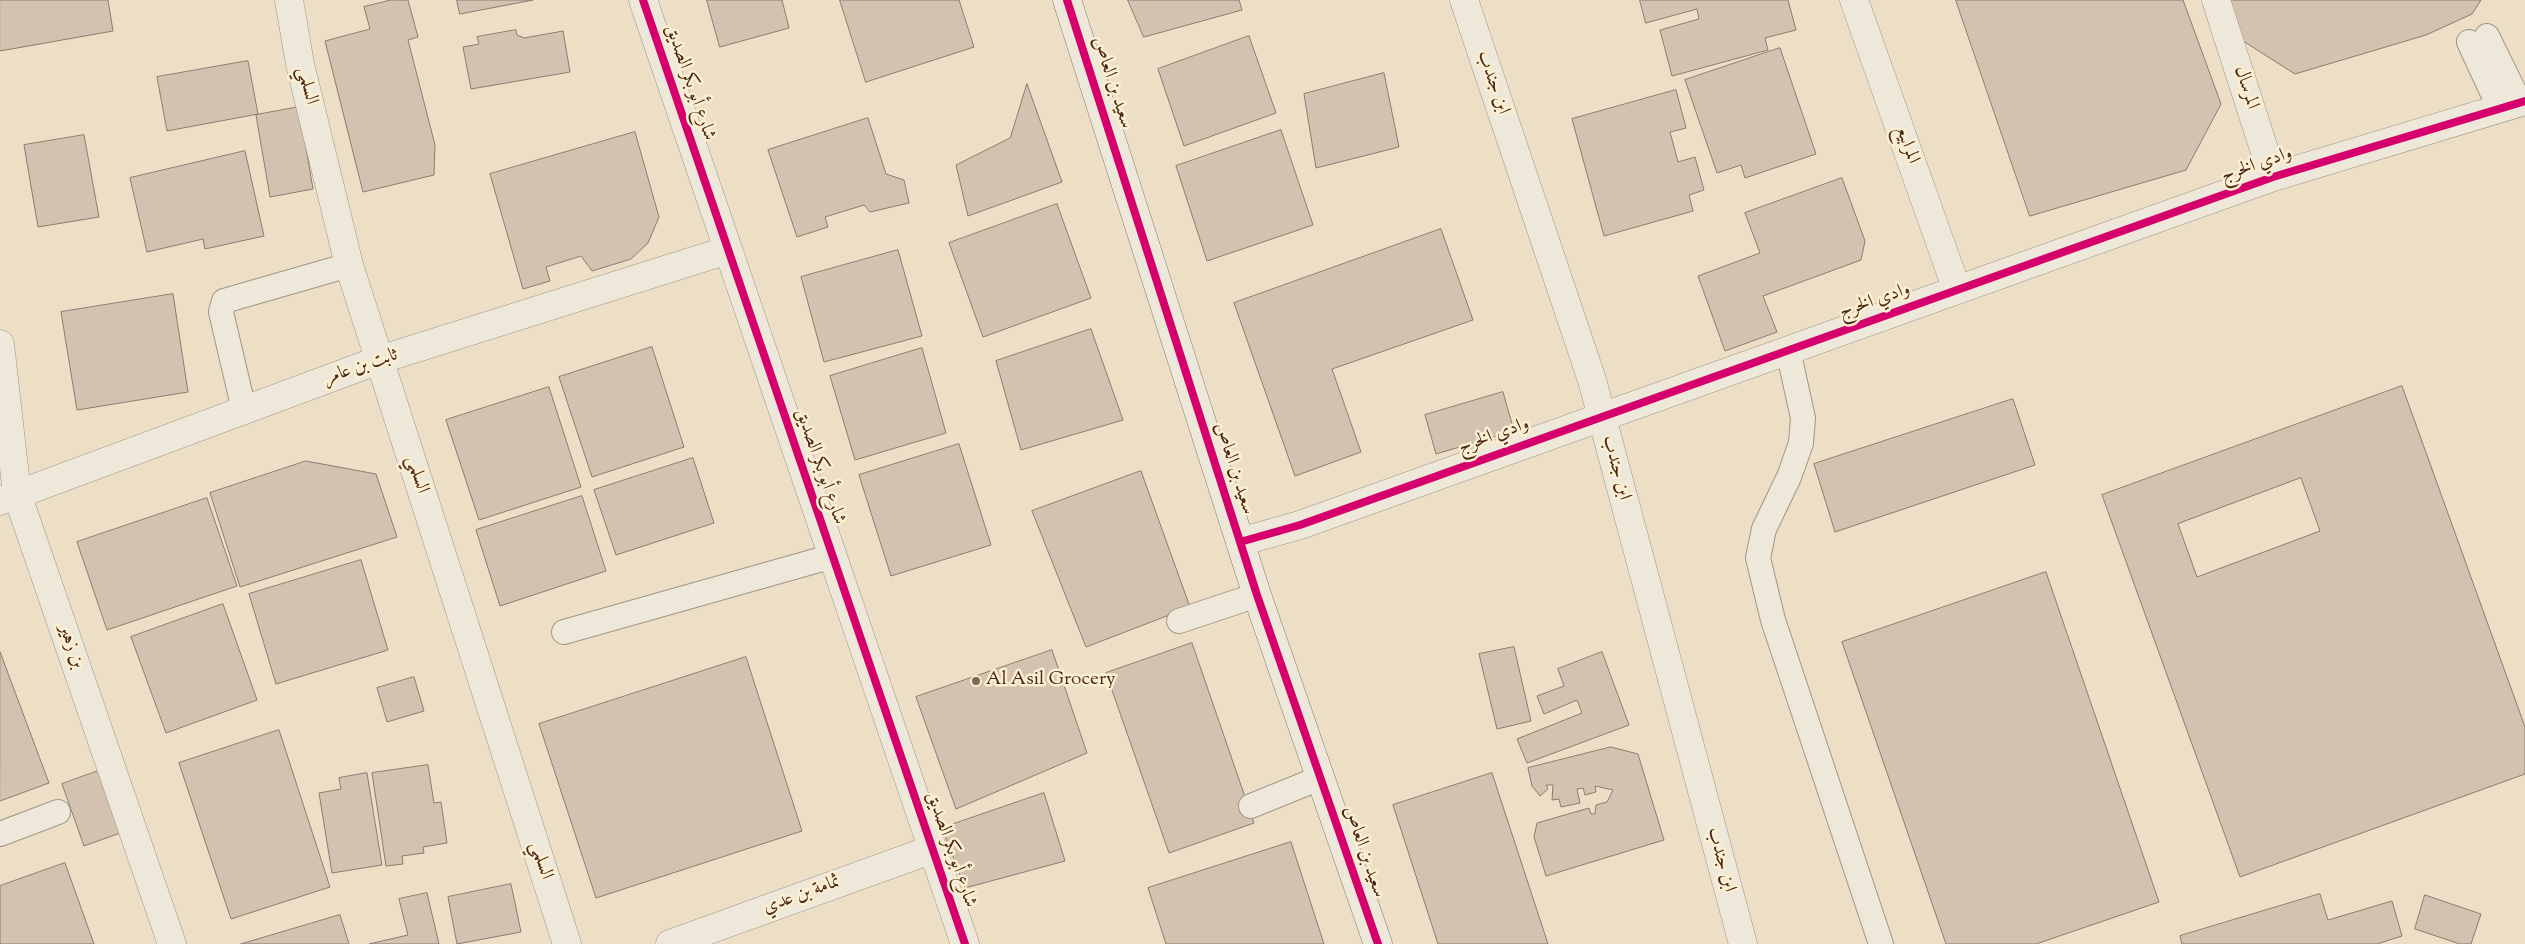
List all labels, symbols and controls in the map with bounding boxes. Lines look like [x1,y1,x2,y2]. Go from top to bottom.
street label: شارع أبو بكر الصديق [658,22,720,144]
street label: سعيد بن العاص [1085,34,1137,132]
street label: ابن جندب [1470,48,1514,118]
street label: المرسال [2227,64,2263,112]
street label: السلمي [290,65,322,107]
street label: المرابيع [1889,123,1923,167]
street label: وادي الخرج [2218,143,2296,189]
street label: وادي الخرج [1836,279,1914,325]
street label: ثابت بن عامر [321,345,401,391]
street label: شارع أبو بكر الصديق [788,406,850,528]
street label: وادي الخرج [1455,414,1533,460]
street label: سعيد بن العاص [1207,420,1259,518]
street label: ابن جندب [1595,433,1635,503]
street label: السلمي [399,453,433,497]
street label: بن زهير [52,622,88,672]
place label: Al Asil Grocery [986,670,1116,692]
marker: Al Asil Grocery [970,675,982,687]
street label: شارع أبو بكر الصديق [919,789,981,911]
street label: سعيد بن العاص [1337,803,1389,901]
street label: ابن جندب [1700,825,1740,895]
street label: السلمي [523,839,557,883]
street label: ثمامة بن عدي [760,872,844,920]

